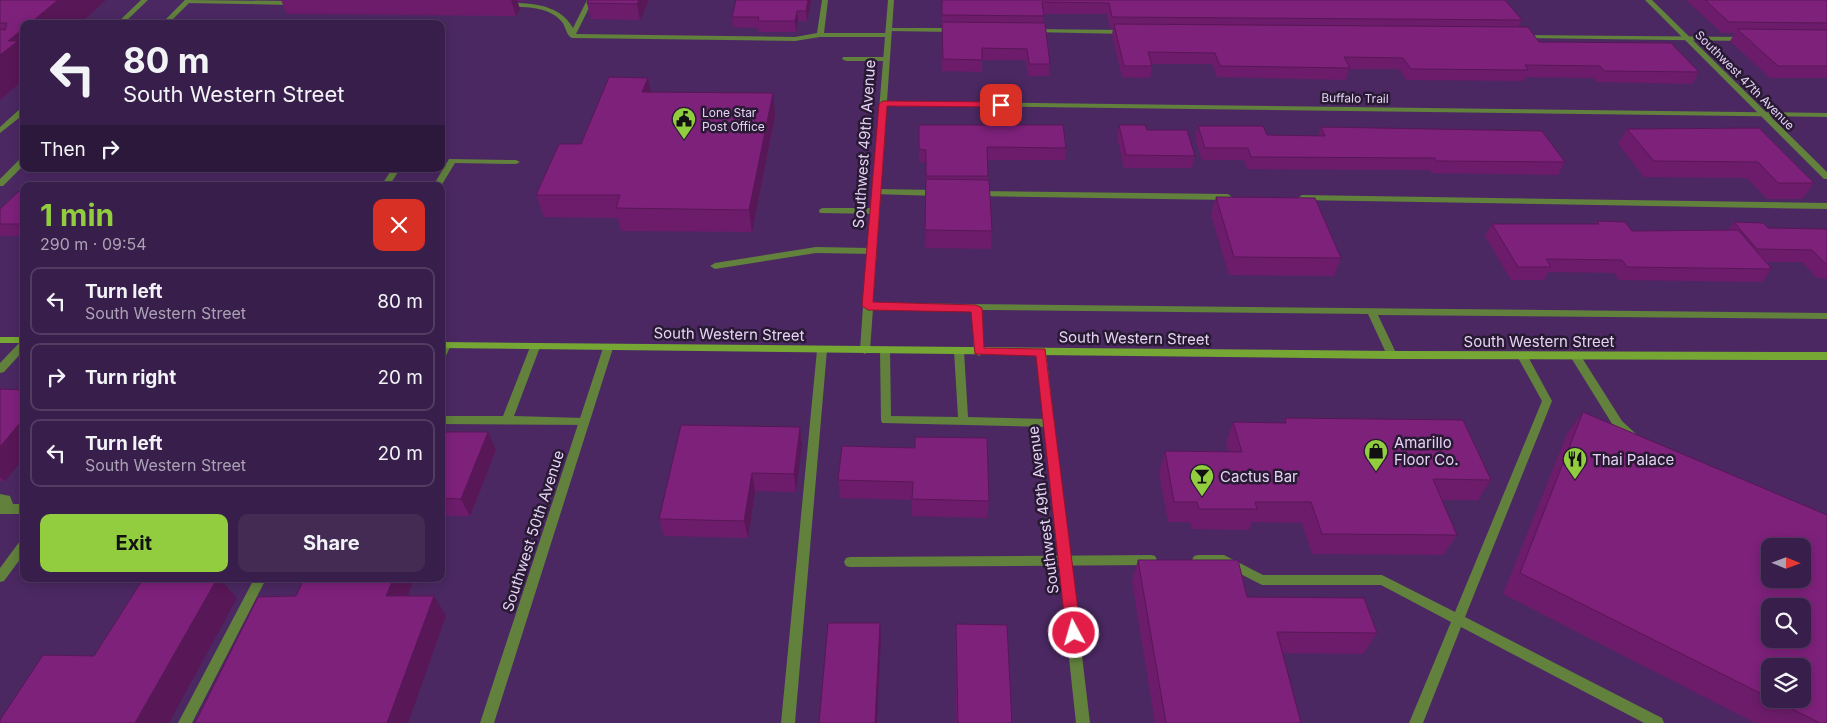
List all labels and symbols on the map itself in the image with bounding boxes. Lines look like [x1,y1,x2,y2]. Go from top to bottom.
street label: Southwest 47th Avenue [1692,27,1798,133]
street label: Southwest 49th Avenue [849,59,879,229]
pin [980,84,1022,126]
street label: Buffalo Trail [1321,90,1389,106]
place label: Lone Star Post Office [702,105,765,134]
public building icon: Lone Star Post Office [671,106,697,140]
street label: South Western Street [653,323,805,345]
street label: South Western Street [1058,327,1210,349]
street label: South Western Street [1464,332,1615,351]
street label: Southwest 49th Avenue [1023,425,1063,595]
place label: Amarillo Floor Co. [1394,433,1459,469]
shop icon: Amarillo Floor Co. [1363,438,1389,472]
restaurant icon: Thai Palace [1562,446,1588,480]
street label: Southwest 50th Avenue [498,448,568,614]
place label: Thai Palace [1592,450,1674,469]
bar icon: Cactus Bar [1189,463,1215,497]
place label: Cactus Bar [1220,467,1298,486]
north arrow [1761,538,1811,588]
position arrow [1047,606,1099,658]

